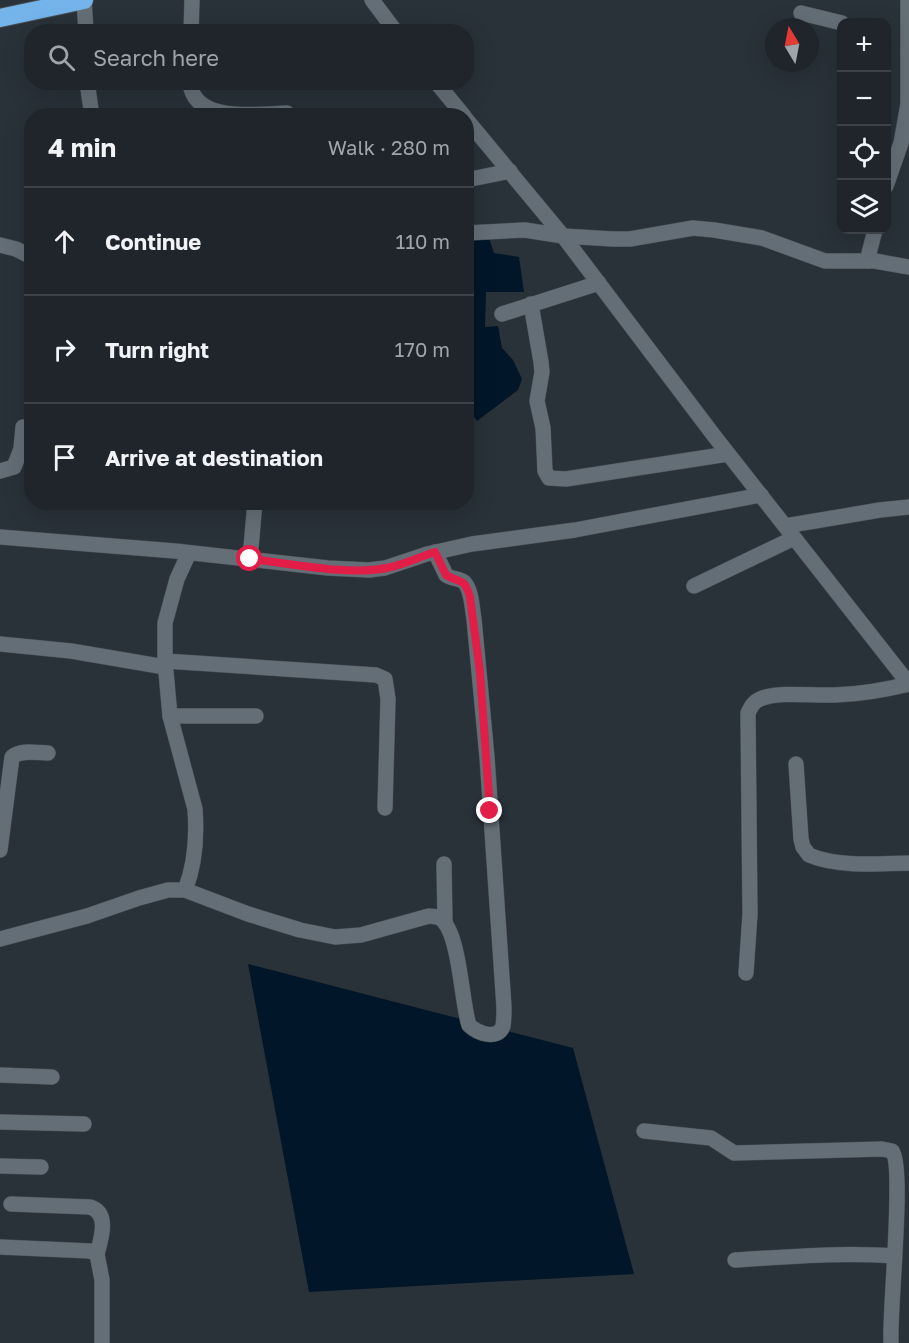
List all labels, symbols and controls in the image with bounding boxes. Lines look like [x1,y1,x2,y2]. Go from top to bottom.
north arrow [765,18,819,72]
map controls [837,18,891,234]
button: + [837,18,891,72]
search box [24,24,474,90]
icon: search [45,41,78,74]
text: Search here [93,44,219,71]
button: − [837,72,891,126]
button: locate [837,126,891,180]
text: 4 min [48,132,116,163]
text: Walk · 280 m [328,135,450,159]
button: layers [837,180,891,234]
icon: ahead [48,225,81,258]
text: Continue [105,228,201,255]
text: 110 m [396,229,450,253]
icon: right [48,333,81,366]
text: Turn right [105,336,209,363]
text: 170 m [395,337,450,361]
icon: arrive [48,441,81,474]
text: Arrive at destination [105,444,323,471]
route start [236,545,262,571]
route end [476,797,502,823]

